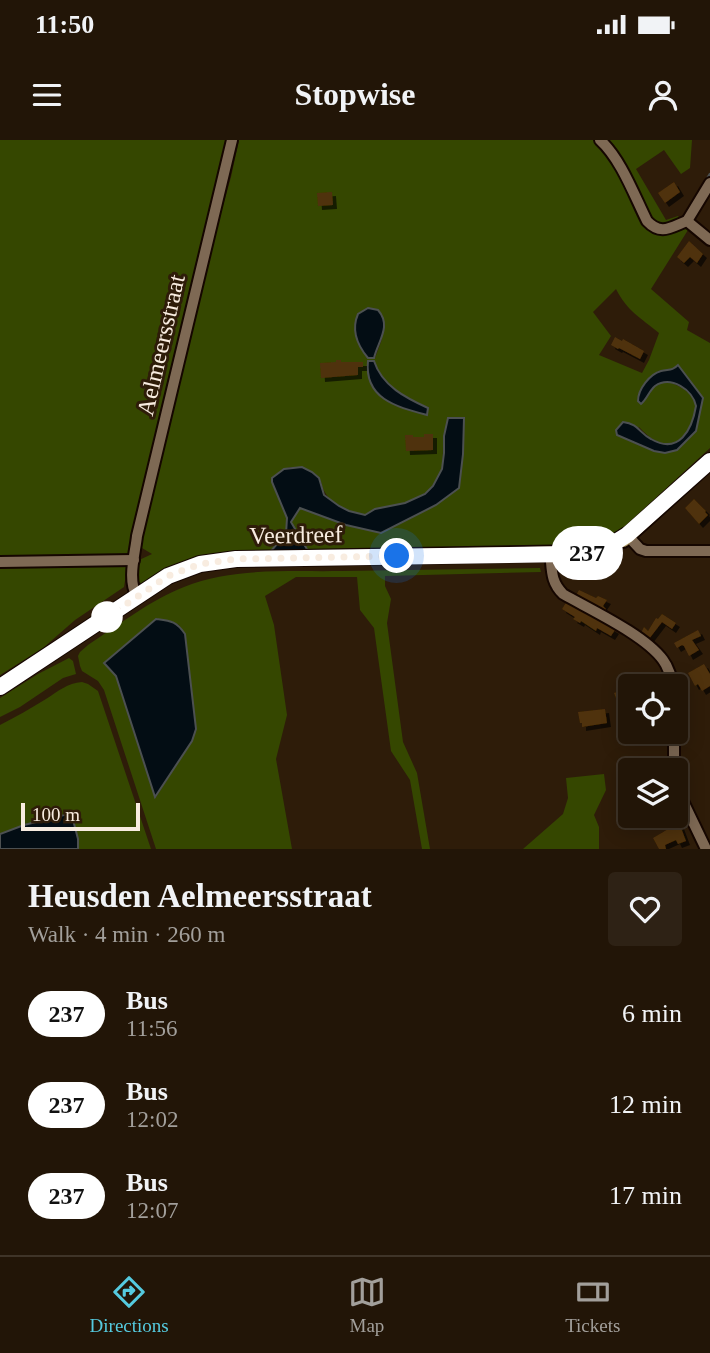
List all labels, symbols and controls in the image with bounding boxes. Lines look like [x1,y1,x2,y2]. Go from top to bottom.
text: 11:50 [35,10,94,39]
icon: menu [28,76,66,114]
text: Stopwise [295,76,415,112]
icon: person [644,76,682,114]
street label: Aelmeersstraat [132,272,190,418]
street label: Veerdreef [249,521,343,549]
line badge: 237 [547,530,627,576]
your location [379,538,414,573]
text: 237 [569,540,605,566]
unlabelled marker [92,602,122,632]
map controls [618,674,688,828]
button: locate [618,674,688,744]
button: layers [618,758,688,828]
scale bar [21,800,140,832]
text: 100 m [32,804,80,825]
button: heart [608,872,682,946]
text: Heusden Aelmeersstraat [28,878,372,914]
text: Walk · 4 min · 260 m [28,922,225,947]
text: Bus [126,986,168,1015]
text: 6 min [622,999,682,1028]
text: 237 [49,1001,85,1027]
text: 11:56 [126,1016,178,1041]
text: Bus [126,1077,168,1106]
text: 12 min [609,1090,682,1119]
text: 237 [49,1092,85,1118]
text: 12:02 [126,1107,178,1132]
text: Bus [126,1168,168,1197]
text: 17 min [609,1181,682,1210]
text: 237 [49,1183,85,1209]
text: 12:07 [126,1198,178,1223]
tab: Directions [90,1273,169,1337]
tab: Map [348,1273,386,1337]
tab: Tickets [565,1273,620,1337]

